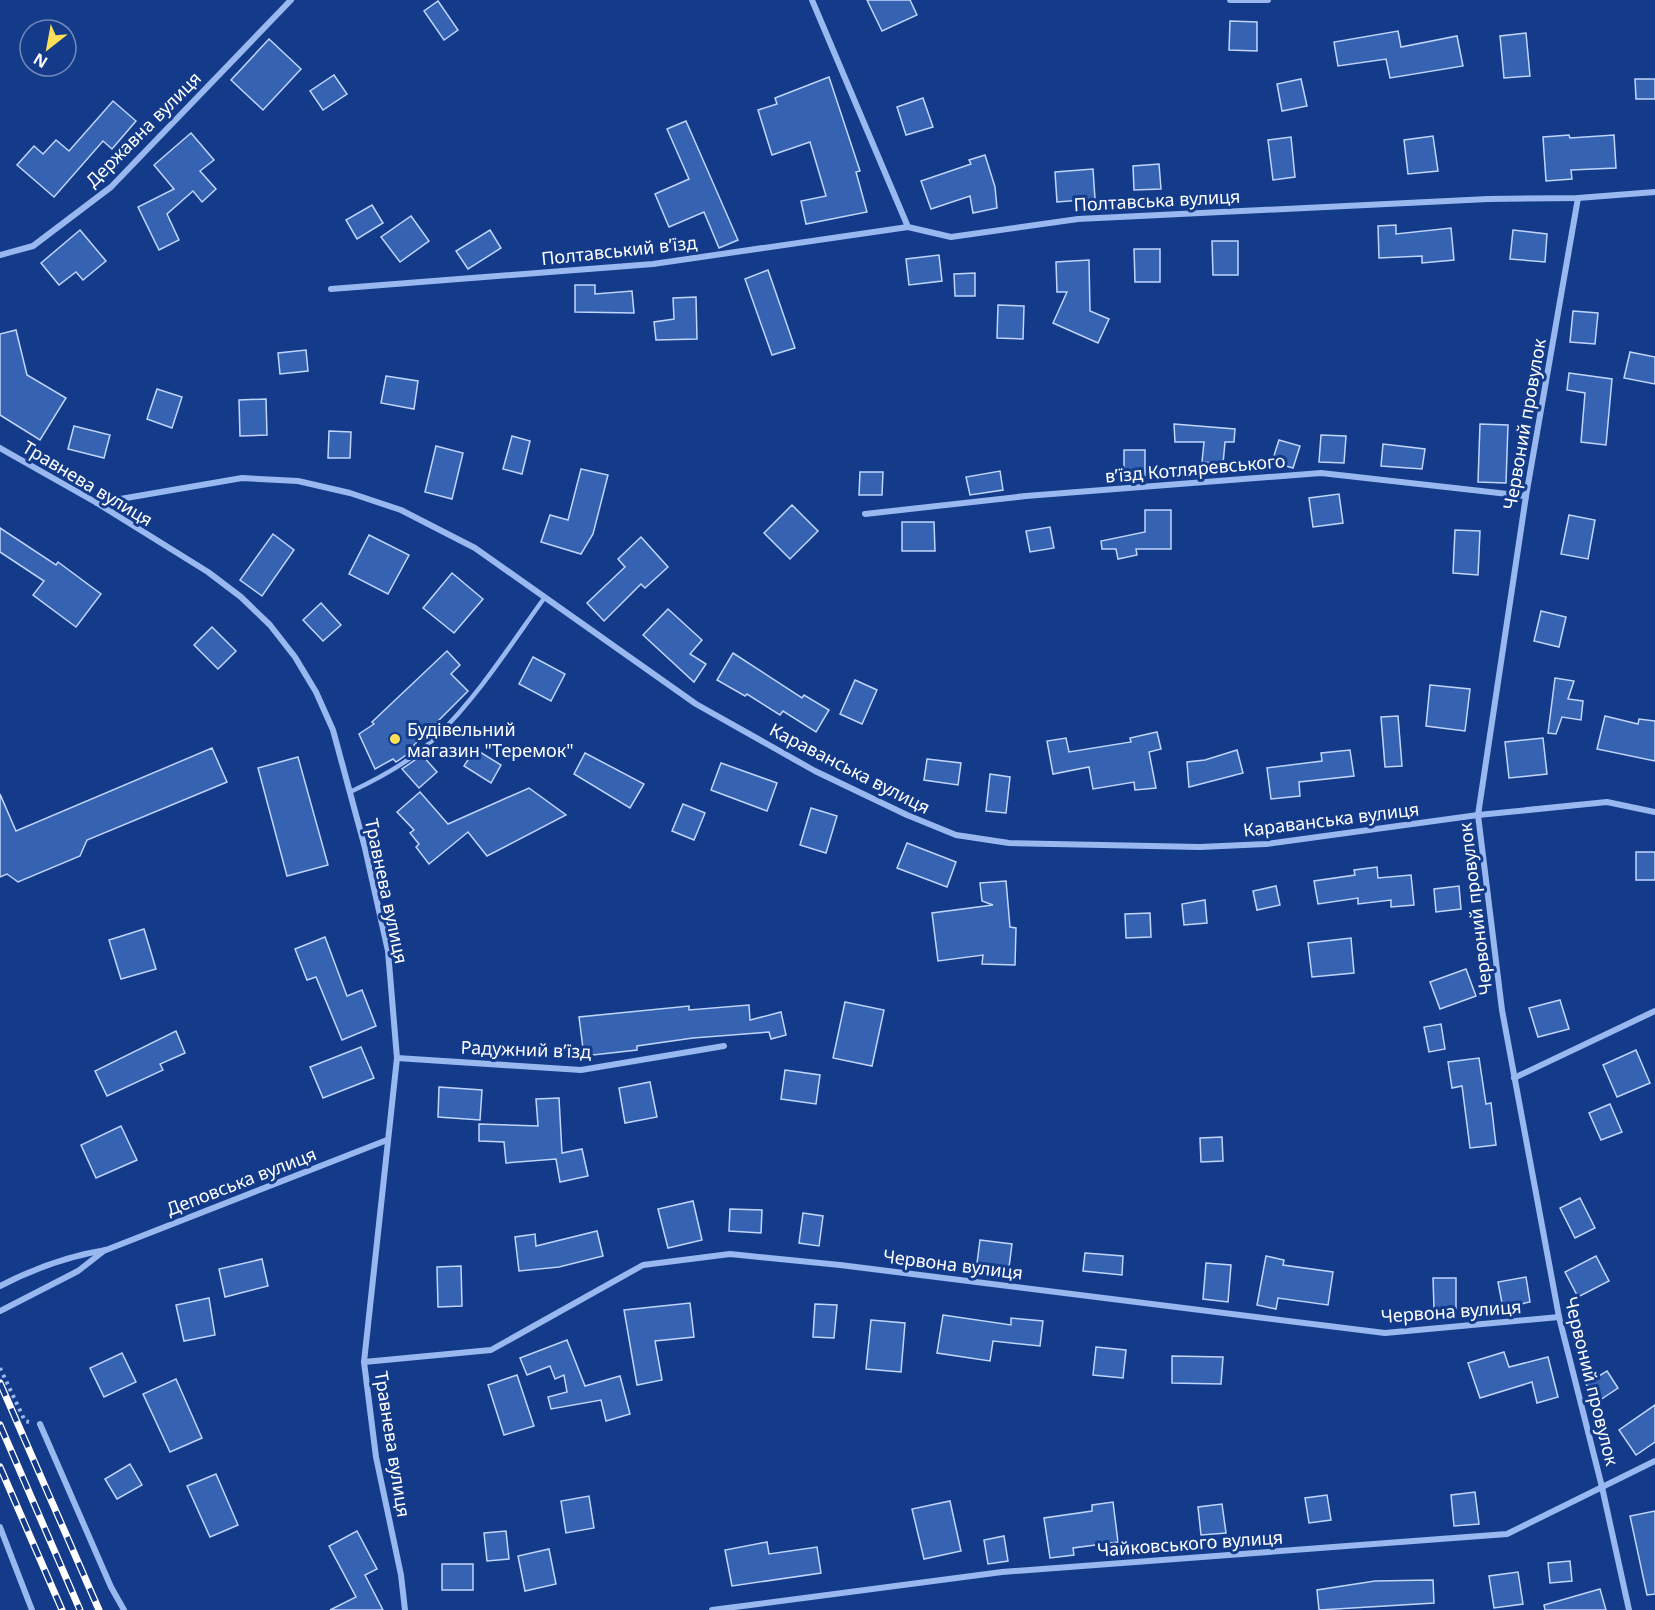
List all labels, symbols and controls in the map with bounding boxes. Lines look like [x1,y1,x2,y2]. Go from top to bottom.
north arrow [18,18,78,78]
text: N [29,48,52,74]
street label: Державна вулиця [80,66,206,192]
street label: Полтавська вулиця [1073,184,1241,216]
street label: Полтавський в’їзд [540,230,698,270]
street label: Червоний провулок [1497,336,1551,512]
street label: Травнева вулиця [18,435,158,531]
street label: в’їзд Котляревського [1104,448,1286,488]
place label: Будівельний магазин "Теремок" [407,717,574,762]
street label: Караванська вулиця [766,717,934,819]
marker: Будівельний магазин "Теремок" [388,732,402,746]
street label: Караванська вулиця [1242,796,1420,842]
street label: Травнева вулиця [360,816,414,966]
street label: Червоний провулок [1452,821,1497,997]
street label: Радужний в’їзд [460,1035,592,1063]
street label: Деповська вулиця [163,1141,319,1221]
street label: Червона вулиця [882,1244,1024,1284]
street label: Червона вулиця [1380,1294,1522,1328]
street label: Червоний провулок [1559,1294,1625,1468]
street label: Травнева вулиця [370,1369,416,1519]
street label: Чайковського вулиця [1096,1525,1284,1561]

